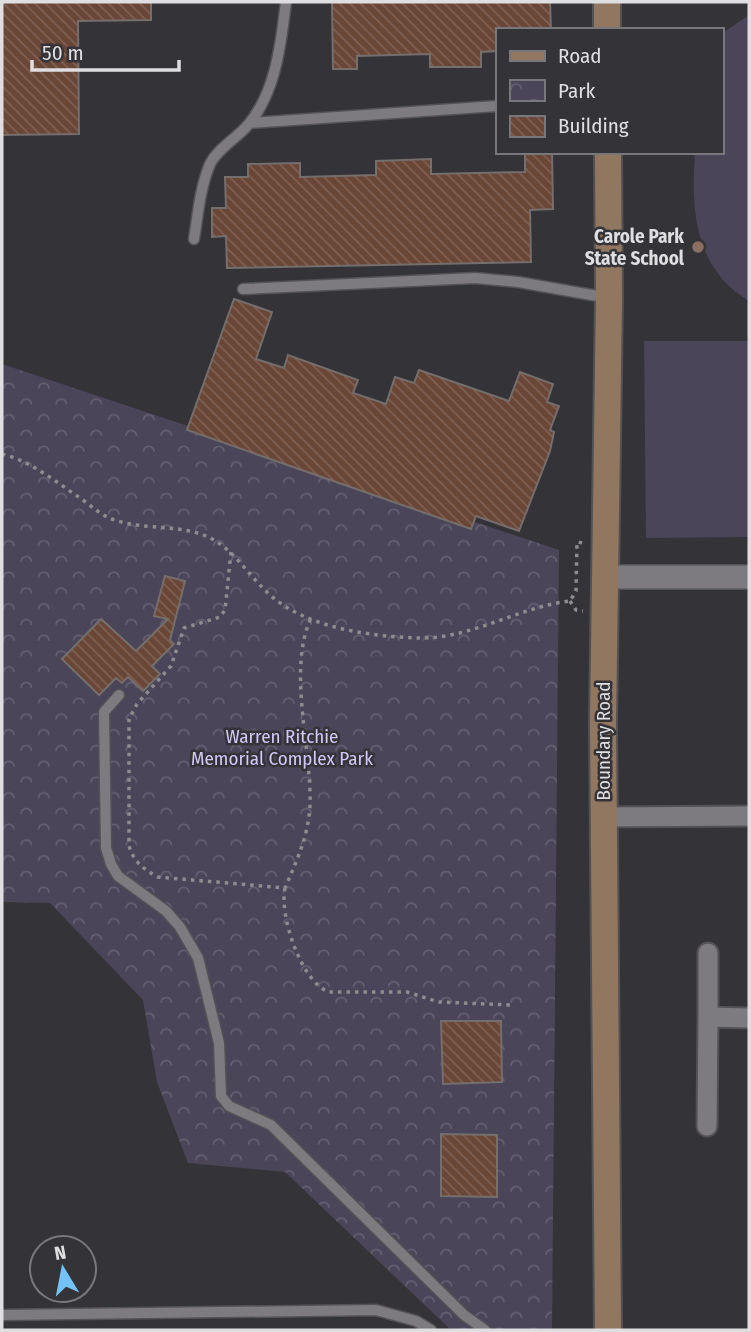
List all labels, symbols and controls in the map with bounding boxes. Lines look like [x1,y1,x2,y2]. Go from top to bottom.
scale bar [32,28,178,72]
legend [496,28,723,154]
text: 50 m [42,40,84,66]
text: Road [558,43,602,69]
text: Park [558,78,596,104]
text: Building [558,113,629,139]
place label: Carole Park State School [585,225,685,270]
marker: Carole Park State School [690,239,706,255]
street label: Boundary Road [592,682,615,800]
park label: Warren Ritchie Memorial Complex Park [191,725,373,770]
north arrow [28,1234,98,1304]
text: N [53,1240,68,1265]

